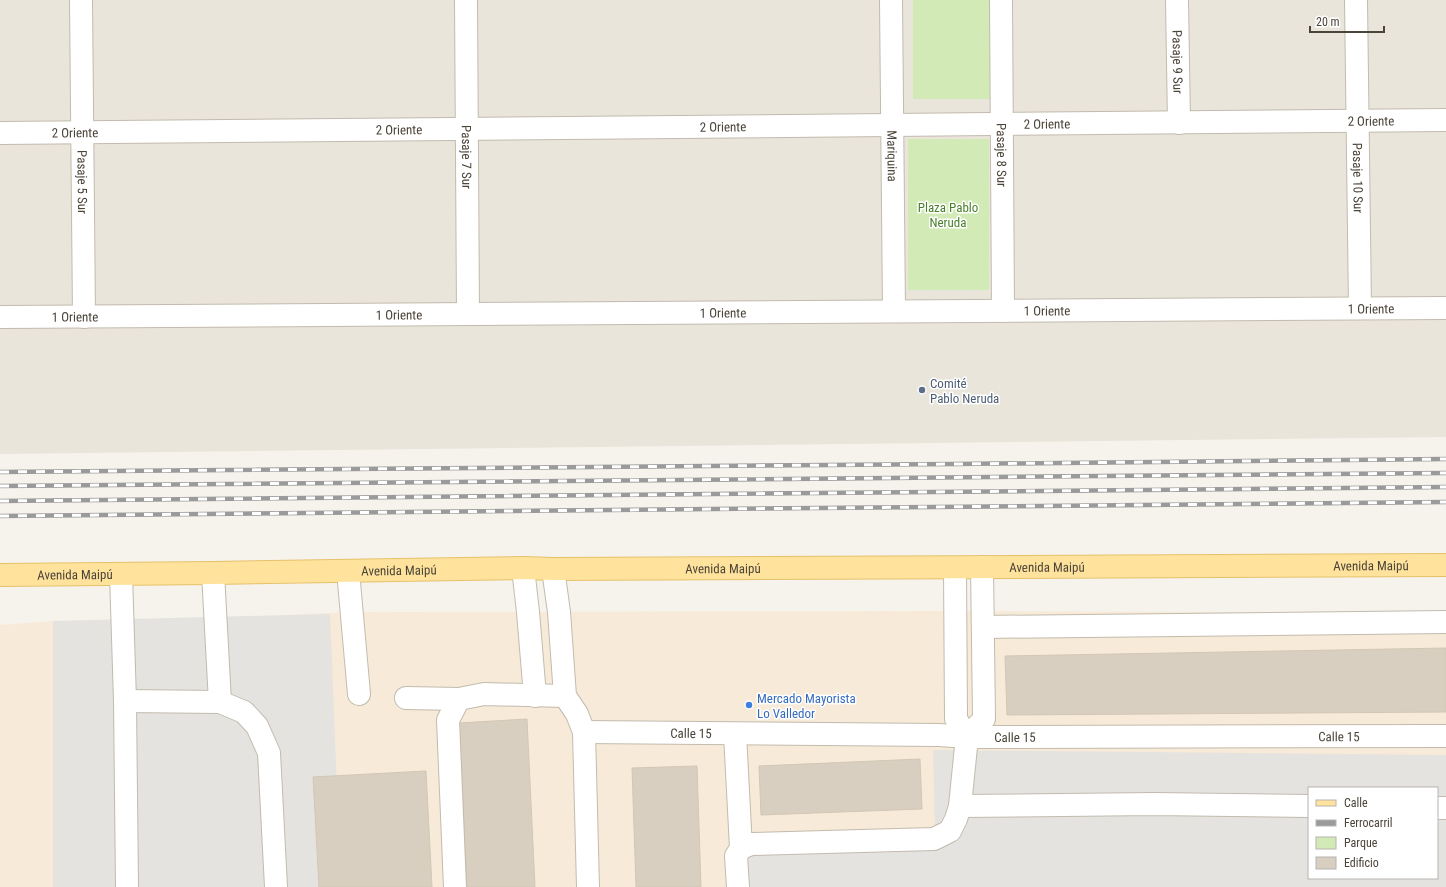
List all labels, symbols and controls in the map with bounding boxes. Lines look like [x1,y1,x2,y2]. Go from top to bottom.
scale bar [1310,8,1384,34]
text: 20 m [1316,15,1340,29]
street label: Pasaje 9 Sur [1169,30,1186,94]
street label: 2 Oriente [1348,113,1394,129]
street label: 2 Oriente [1024,116,1070,132]
street label: 2 Oriente [700,119,746,135]
street label: 2 Oriente [376,122,422,138]
street label: Pasaje 8 Sur [994,123,1009,187]
street label: 2 Oriente [52,125,98,141]
street label: Pasaje 7 Sur [459,125,474,189]
street label: Mariquina [884,130,900,182]
street label: Pasaje 10 Sur [1350,143,1366,213]
street label: Pasaje 5 Sur [74,150,90,214]
park label: Plaza Pablo Neruda [918,200,978,230]
street label: 1 Oriente [1348,301,1394,317]
street label: 1 Oriente [1024,303,1070,319]
street label: 1 Oriente [700,305,746,321]
street label: 1 Oriente [376,307,422,323]
street label: 1 Oriente [52,309,98,325]
place label: Comité Pablo Neruda [930,376,999,406]
marker: Comité Pablo Neruda [917,385,927,395]
street label: Avenida Maipú [1333,558,1409,574]
street label: Avenida Maipú [1009,560,1085,575]
street label: Avenida Maipú [685,561,761,576]
street label: Avenida Maipú [361,562,437,579]
street label: Avenida Maipú [37,567,113,583]
place label: Mercado Mayorista Lo Valledor [757,691,856,721]
marker: Mercado Mayorista Lo Valledor [744,700,754,710]
street label: Calle 15 [670,726,712,741]
street label: Calle 15 [1318,729,1360,744]
street label: Calle 15 [994,730,1036,745]
legend [1308,787,1438,879]
text: Calle [1344,796,1368,810]
text: Ferrocarril [1344,816,1393,830]
text: Parque [1344,836,1378,850]
text: Edificio [1344,856,1379,870]

